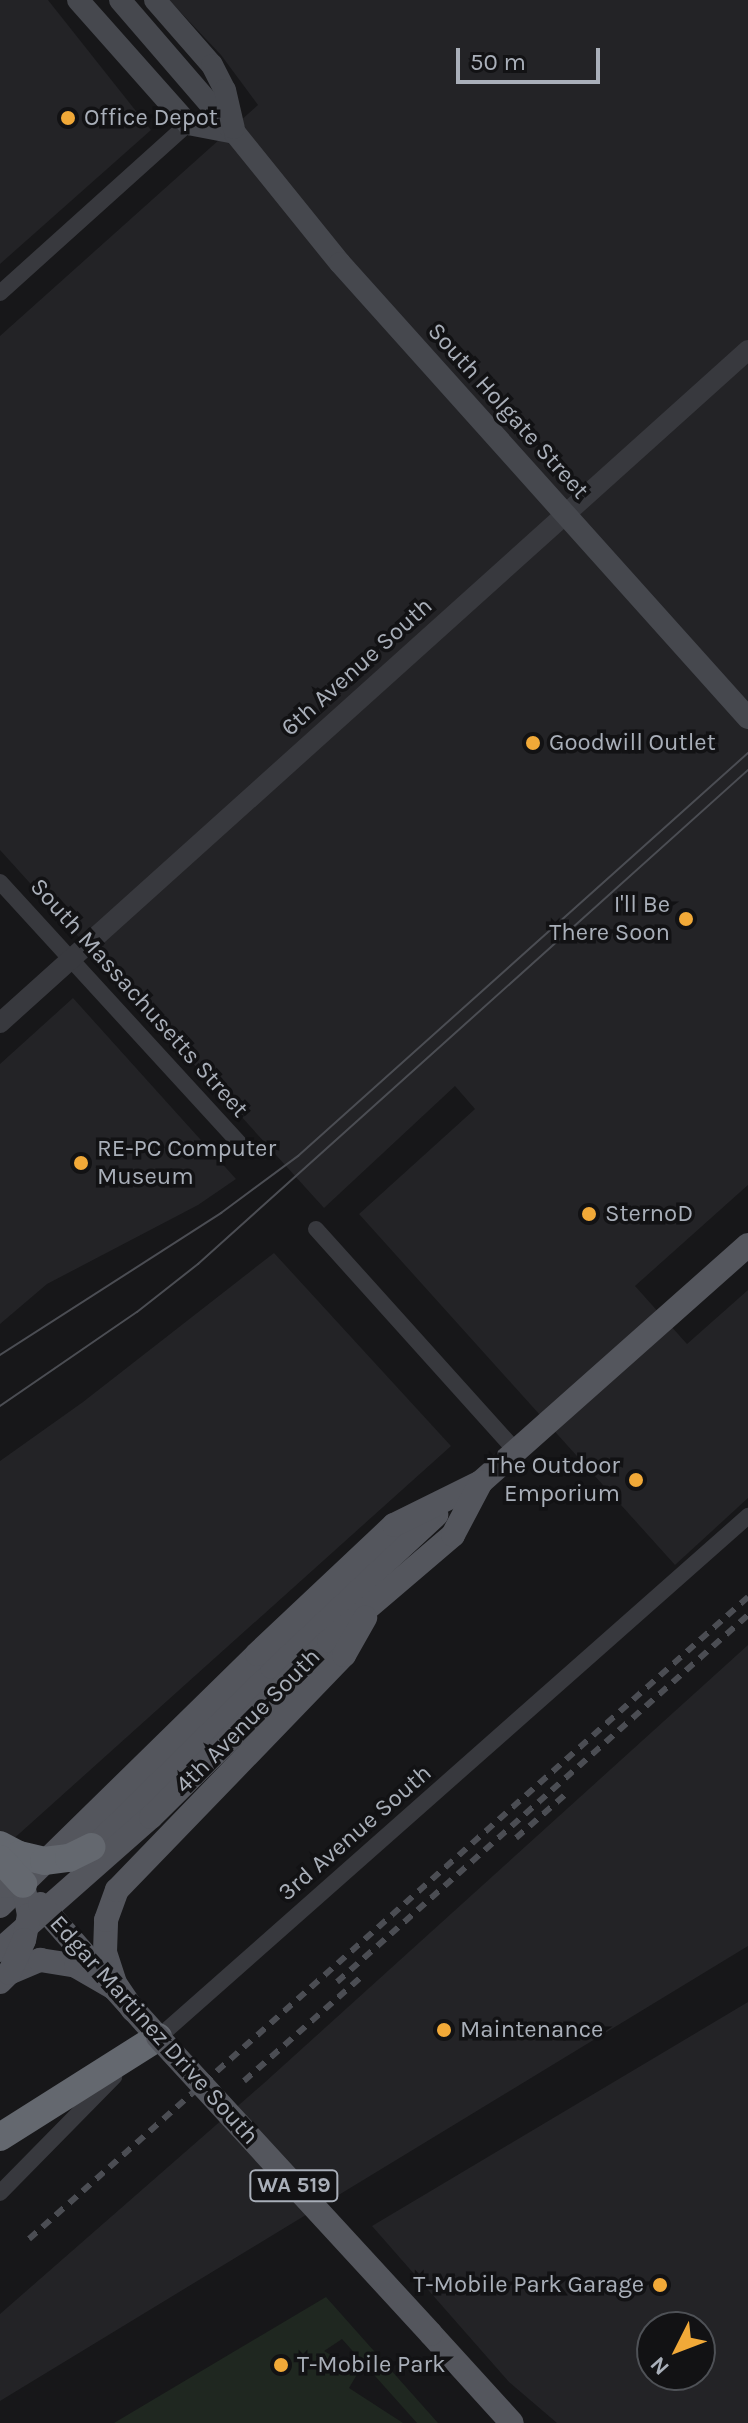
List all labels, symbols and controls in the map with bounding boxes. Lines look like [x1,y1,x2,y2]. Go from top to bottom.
scale bar [460,32,604,82]
text: 50 m [470,48,526,76]
place label: Office Depot [84,104,218,132]
marker: Office Depot [59,109,77,127]
street label: South Holgate Street [421,317,595,505]
street label: 6th Avenue South [276,592,438,742]
place label: Goodwill Outlet [549,729,716,757]
marker: Goodwill Outlet [524,734,542,752]
street label: South Massachusetts Street [24,872,254,1124]
place label: I'll Be There Soon [549,891,670,947]
marker: I'll Be There Soon [677,910,695,928]
place label: RE-PC Computer Museum [97,1135,276,1191]
marker: RE-PC Computer Museum [72,1154,90,1172]
place label: SternoD [605,1200,693,1228]
marker: SternoD [580,1205,598,1223]
place label: The Outdoor Emporium [487,1452,620,1508]
marker: The Outdoor Emporium [627,1471,645,1489]
street label: 4th Avenue South [170,1643,326,1799]
street label: 3rd Avenue South [273,1759,437,1907]
street label: Edgar Martinez Drive South [43,1909,265,2151]
place label: Maintenance [460,2016,603,2044]
marker: Maintenance [435,2021,453,2039]
road number: WA 519 [248,2168,340,2204]
place label: T-Mobile Park Garage [413,2271,644,2299]
marker: T-Mobile Park Garage [651,2276,669,2294]
north arrow [636,2311,716,2391]
place label: T-Mobile Park [297,2351,446,2379]
text: N [645,2351,675,2380]
marker: T-Mobile Park [272,2356,290,2374]

